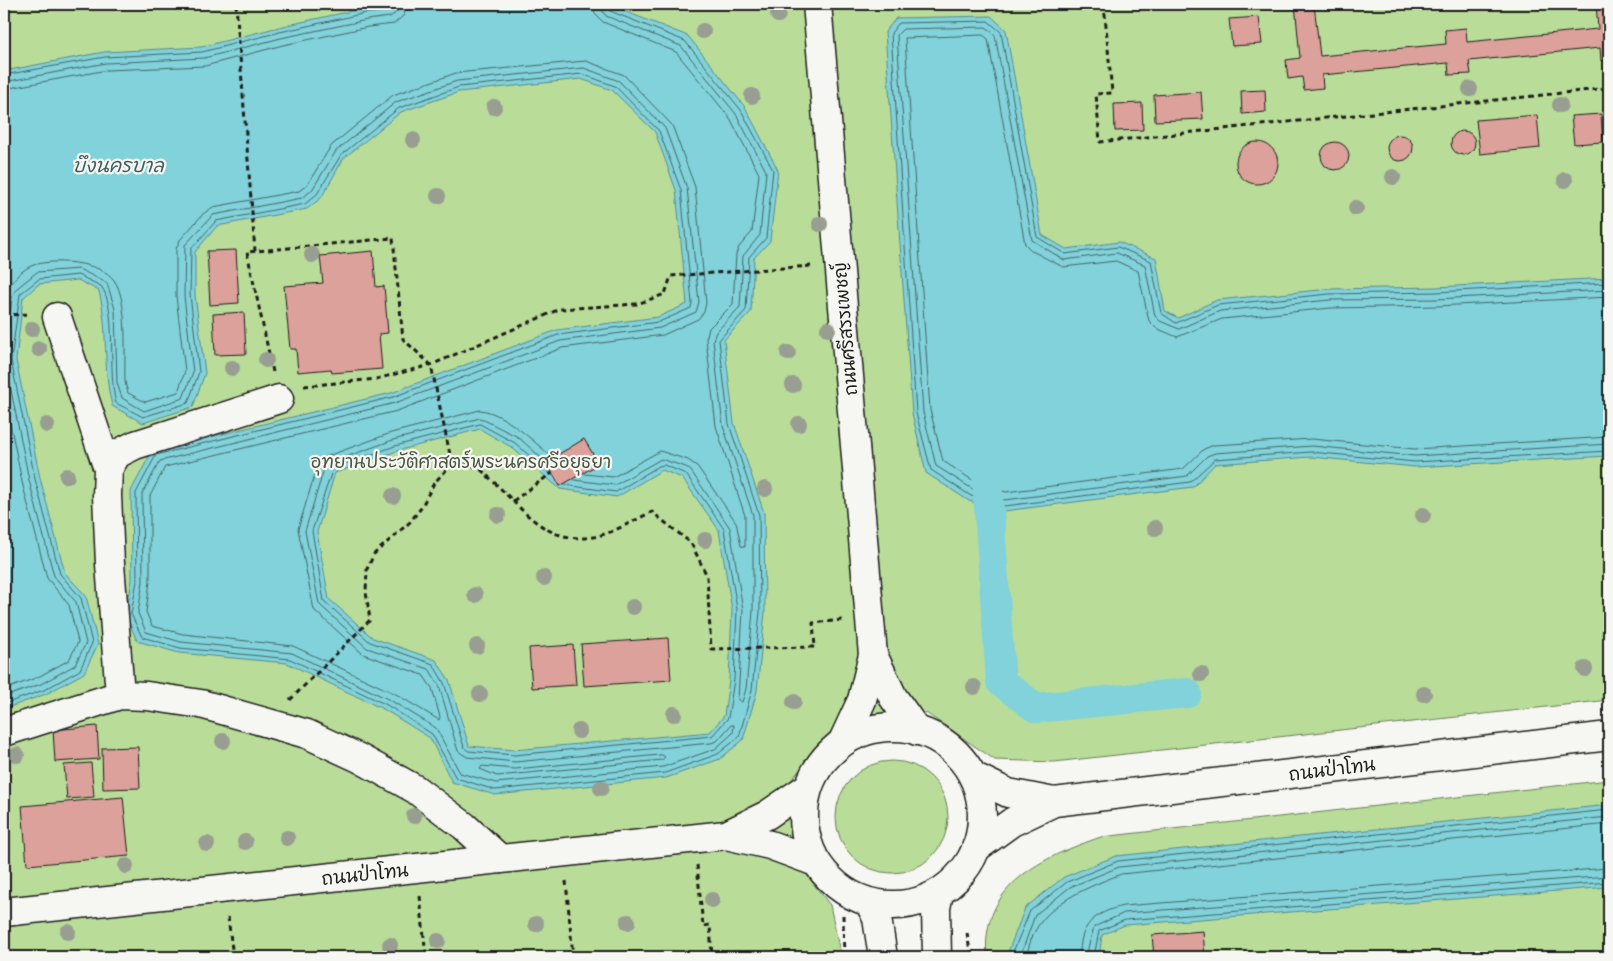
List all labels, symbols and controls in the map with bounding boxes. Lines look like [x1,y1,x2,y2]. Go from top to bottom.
water label: บึงนครบาล [72,153,165,177]
street label: ถนนศรีสรรเพชญ์ [827,261,862,397]
park label: อุทยานประวัติศาสตร์พระนครศรีอยุธยา [311,449,611,476]
street label: ถนนป่าโทน [1287,751,1377,786]
street label: ถนนป่าโทน [320,857,410,890]

